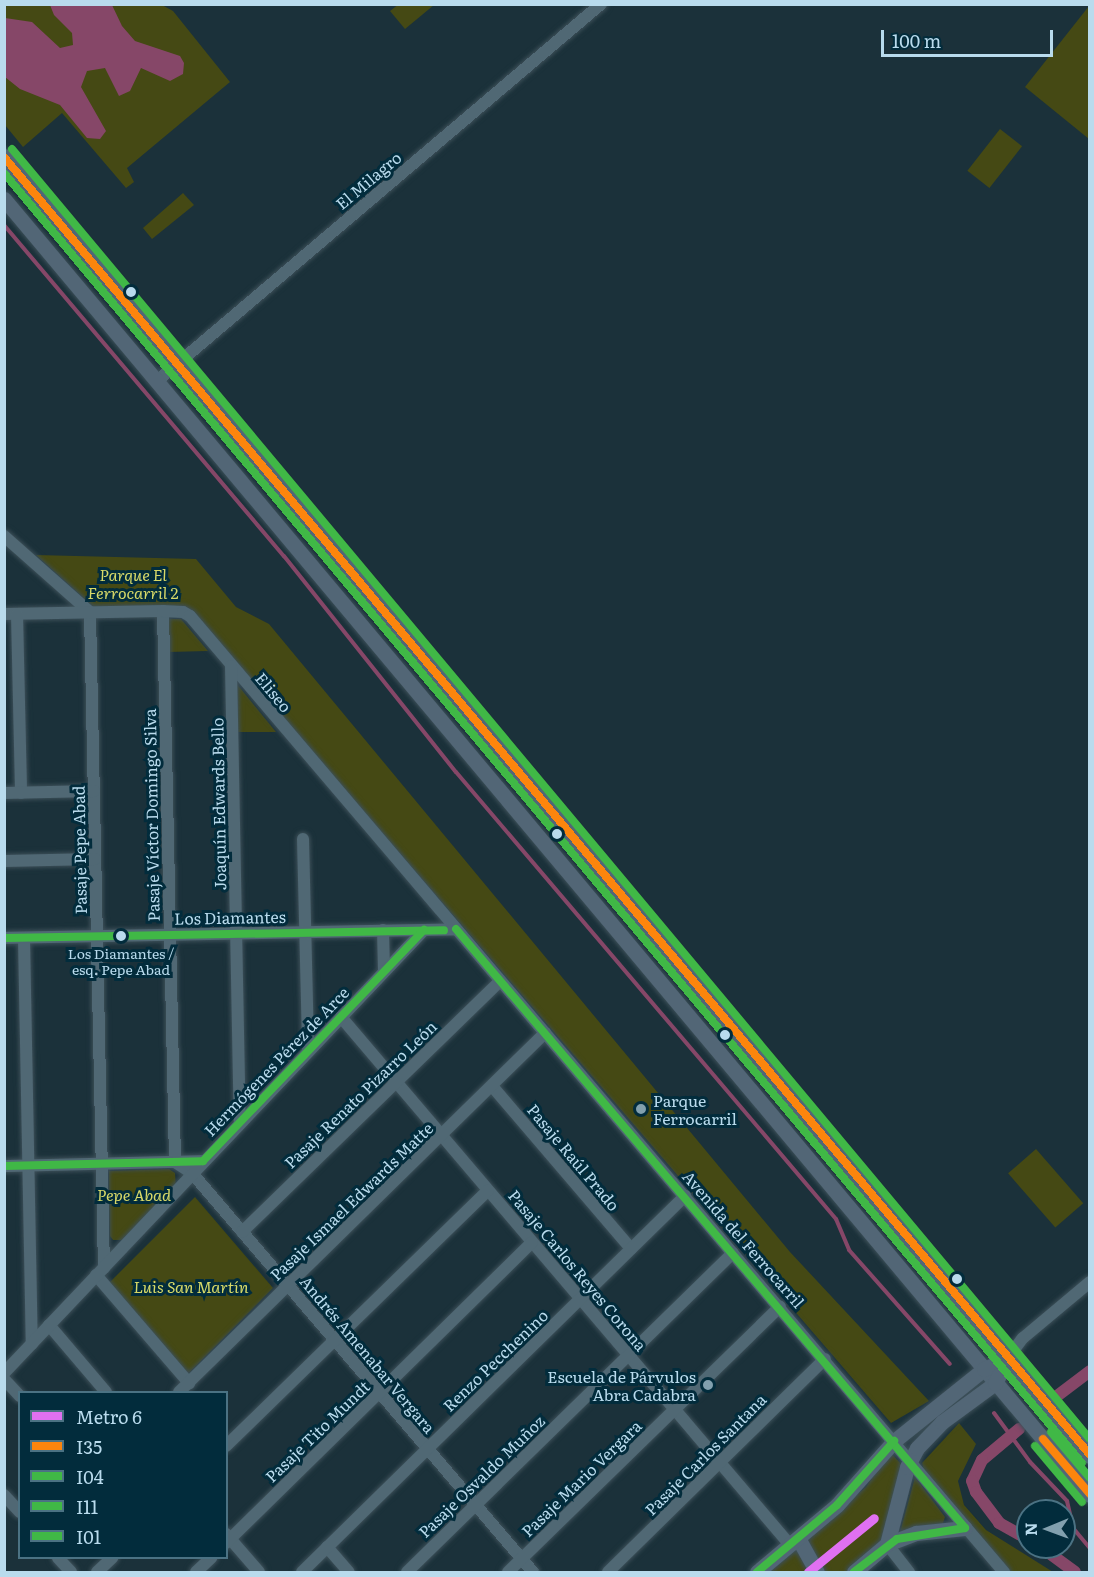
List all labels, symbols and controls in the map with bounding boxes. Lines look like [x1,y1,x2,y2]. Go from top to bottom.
scale bar [884,18,1056,56]
text: 100 m [892,27,941,54]
street label: El Milagro [331,147,405,213]
unlabelled marker [125,286,137,298]
park label: Parque El Ferrocarril 2 [88,564,178,602]
street label: Eliseo [252,668,296,716]
street label: Pasaje Víctor Domingo Silva [140,708,162,922]
street label: Joaquín Edwards Bello [207,717,229,891]
street label: Pasaje Pepe Abad [68,785,90,915]
unlabelled marker [551,828,563,840]
street label: Los Diamantes [174,906,286,928]
marker: Los Diamantes / esq. Pepe Abad [115,930,127,942]
place label: Los Diamantes / esq. Pepe Abad [68,945,174,978]
street label: Hermógenes Pérez de Arce [200,982,352,1140]
street label: Pasaje Renato Pizarro León [280,1016,440,1172]
unlabelled marker [719,1029,731,1041]
place label: Parque Ferrocarril [653,1090,737,1128]
street label: Pasaje Raúl Prado [524,1100,624,1214]
marker: Parque Ferrocarril [634,1102,648,1116]
street label: Pasaje Ismael Edwards Matte [266,1118,436,1284]
street label: Avenida del Ferrocarril [679,1167,809,1311]
park label: Pepe Abad [97,1184,171,1204]
street label: Pasaje Carlos Reyes Corona [505,1186,651,1354]
street label: Andrés Amenabar Vergara [296,1271,440,1437]
unlabelled marker [951,1273,963,1285]
park label: Luis San Martín [134,1276,248,1296]
street label: Renzo Pecchenino [439,1305,551,1415]
place label: Escuela de Párvulos Abra Cadabra [547,1366,696,1404]
street label: Pasaje Tito Mundt [261,1376,373,1486]
marker: Escuela de Párvulos Abra Cadabra [701,1378,715,1392]
street label: Pasaje Carlos Santana [640,1389,770,1519]
legend [18,1391,228,1559]
text: Metro 6 [76,1403,142,1430]
street label: Pasaje Osvaldo Muñoz [414,1411,548,1541]
street label: Pasaje Mario Vergara [517,1416,645,1540]
text: I35 [76,1433,102,1460]
text: I04 [76,1463,104,1490]
text: I11 [76,1493,98,1520]
north arrow [1016,1499,1076,1559]
text: N [1018,1522,1042,1536]
text: I01 [76,1523,101,1550]

